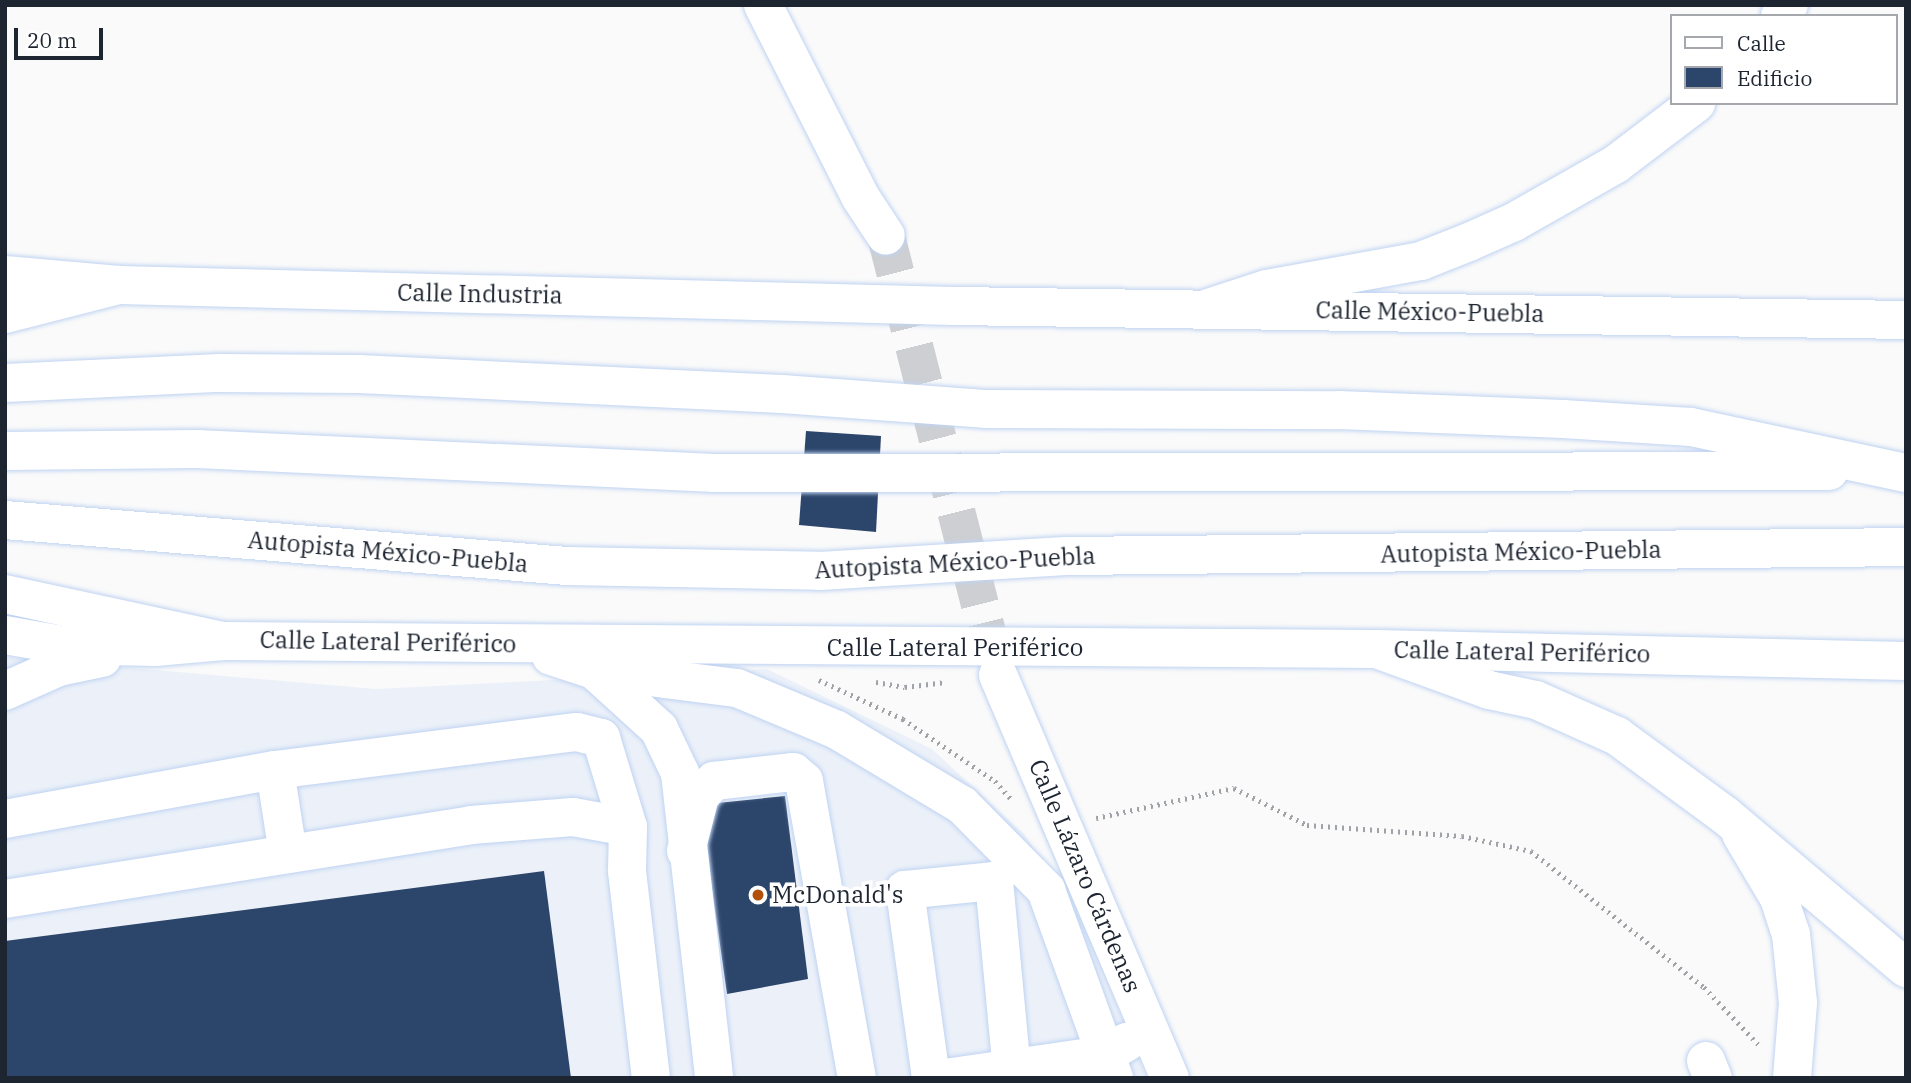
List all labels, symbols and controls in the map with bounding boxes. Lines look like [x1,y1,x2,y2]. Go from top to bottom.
scale bar [18,14,107,58]
legend [1670,14,1897,105]
text: 20 m [27,26,77,54]
text: Calle [1737,29,1786,57]
text: Edificio [1737,64,1812,92]
street label: Calle Industria [397,278,563,310]
street label: Calle México-Puebla [1315,296,1545,328]
street label: Autopista México-Puebla [247,525,529,579]
street label: Autopista México-Puebla [1380,535,1662,569]
street label: Autopista México-Puebla [814,541,1096,585]
street label: Calle Lateral Periférico [259,625,517,659]
street label: Calle Lateral Periférico [827,634,1083,662]
street label: Calle Lateral Periférico [1393,635,1651,669]
street label: Calle Lázaro Cárdenas [1023,755,1147,997]
place label: McDonald's [772,881,904,909]
marker: McDonald's [750,887,766,903]

